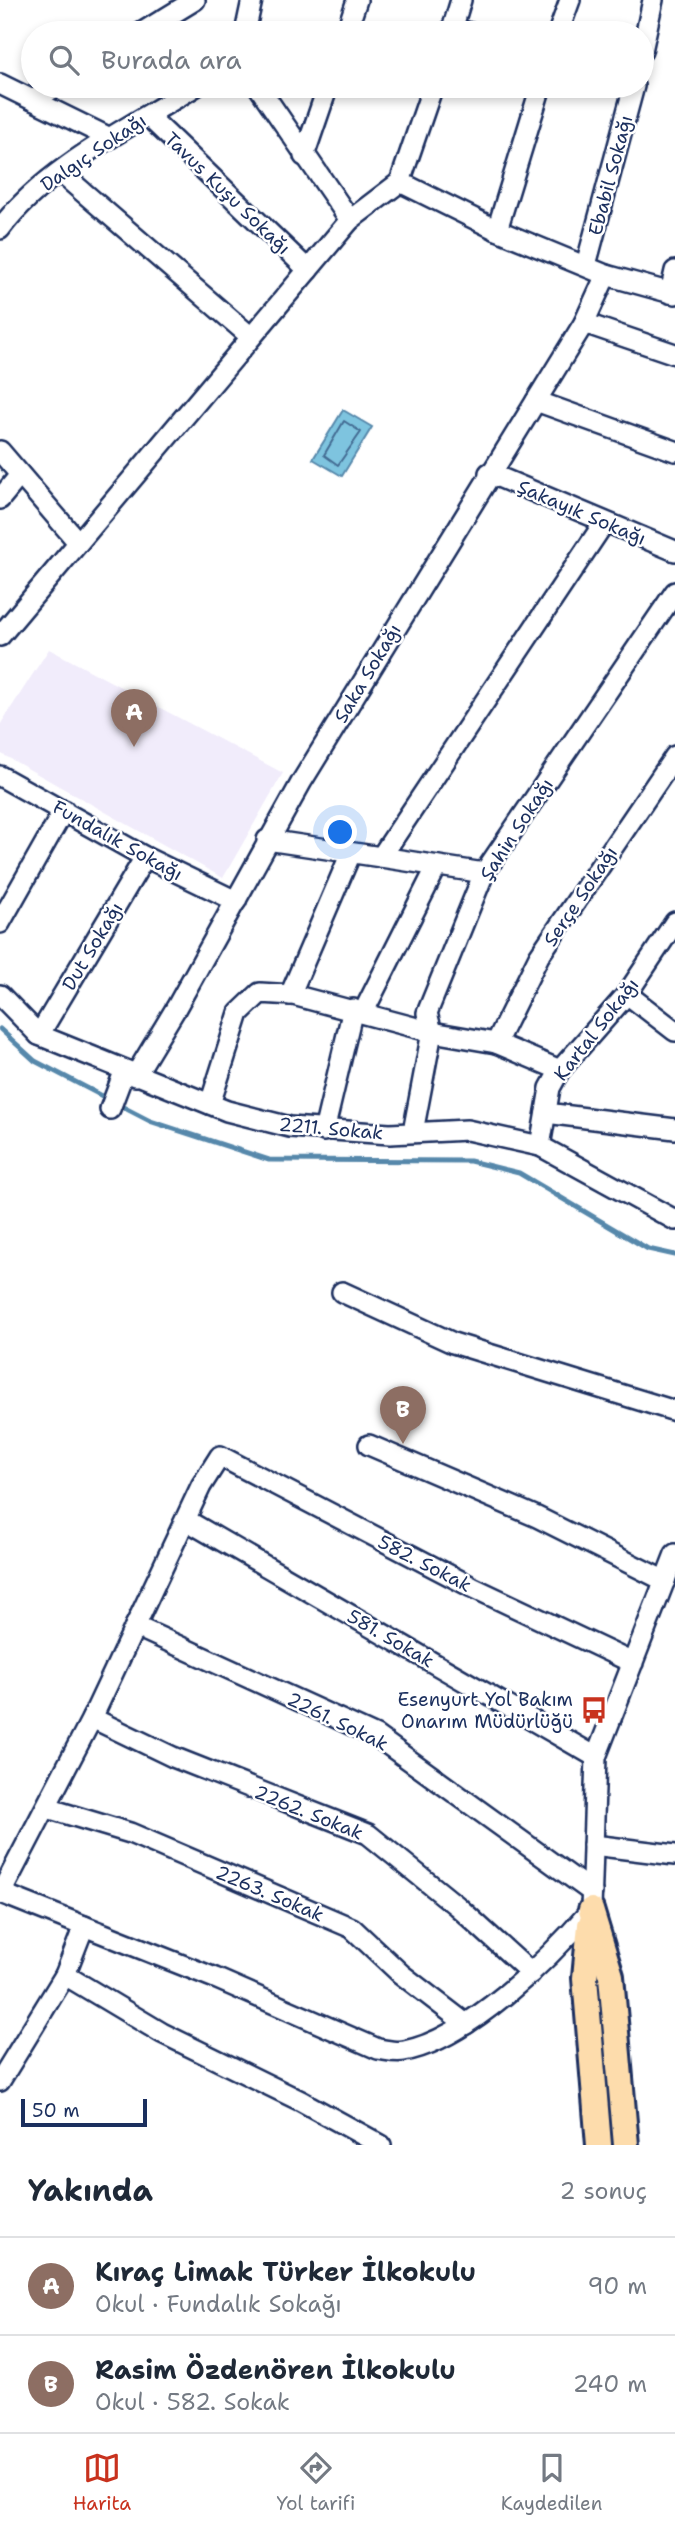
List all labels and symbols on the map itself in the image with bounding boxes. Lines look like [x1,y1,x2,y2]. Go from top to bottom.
street label: Dalgıç Sokağı [36,108,151,197]
street label: Ebabil Sokağı [582,112,639,238]
street label: Tavus Kuşu Sokağı [159,127,296,260]
street label: Şakayık Sokağı [514,474,650,551]
street label: Saka Sokağı [328,619,407,727]
pin: A [111,689,157,747]
street label: Şahin Sokağı [474,773,559,885]
street label: Fundalık Sokağı [48,794,187,886]
your location [323,815,357,849]
street label: Serçe Sokağı [538,841,623,951]
street label: Dut Sokağı [56,898,129,995]
street label: Kartal Sokağı [548,973,644,1086]
street label: 2211. Sokak [278,1111,384,1146]
pin: B [380,1386,426,1444]
street label: 582. Sokak [374,1529,476,1598]
street label: 581. Sokak [343,1603,439,1673]
street label: 2261. Sokak [283,1686,393,1757]
place label: Esenyurt Yol Bakım Onarım Müdürlüğü [397,1687,573,1734]
bus stop icon: Esenyurt Yol Bakım Onarım Müdürlüğü [579,1695,609,1725]
street label: 2262. Sokak [251,1779,367,1846]
street label: 2263. Sokak [212,1859,328,1928]
scale bar [21,2096,147,2128]

